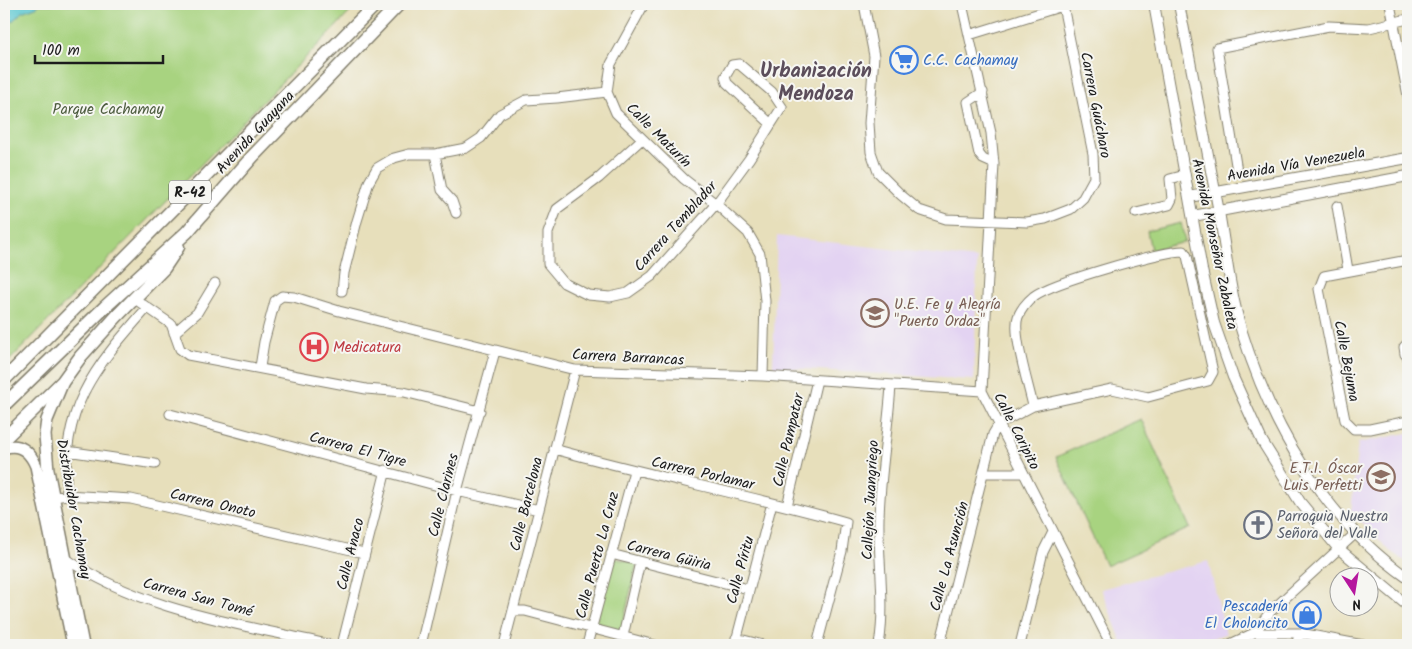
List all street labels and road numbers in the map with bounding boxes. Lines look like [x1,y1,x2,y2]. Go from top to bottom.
street label: Carrera Guácharo [1073,50,1117,161]
street label: Avenida Guayana [211,85,301,180]
street label: Calle Maturín [620,97,697,174]
street label: Avenida Vía Venezuela [1225,141,1367,189]
street label: Avenida Monseñor Zabaleta [1184,156,1244,332]
street label: Carrera Temblador [628,175,724,278]
road number: R-42 [169,180,211,203]
street label: Calle Bejuma [1326,318,1366,404]
street label: Carrera Barrancas [571,343,685,373]
street label: Calle Caripito [986,389,1046,475]
street label: Calle Pampatar [767,390,812,489]
street label: Carrera El Tigre [307,425,409,475]
street label: Distribuidor Cachamay [49,437,97,582]
street label: Callejón Juangriego [856,439,886,561]
street label: Calle Clarines [422,450,466,540]
street label: Carrera Porlamar [649,450,758,498]
street label: Calle Barcelona [504,454,550,554]
street label: Carrera Onoto [168,482,258,526]
street label: Calle Puerto La Cruz [569,489,627,622]
street label: Calle La Asunción [924,499,976,614]
street label: Calle Anaco [330,515,372,593]
street label: Carrera Güiria [624,534,713,578]
street label: Calle Píritu [720,534,762,607]
street label: Carrera San Tomé [140,572,257,625]

